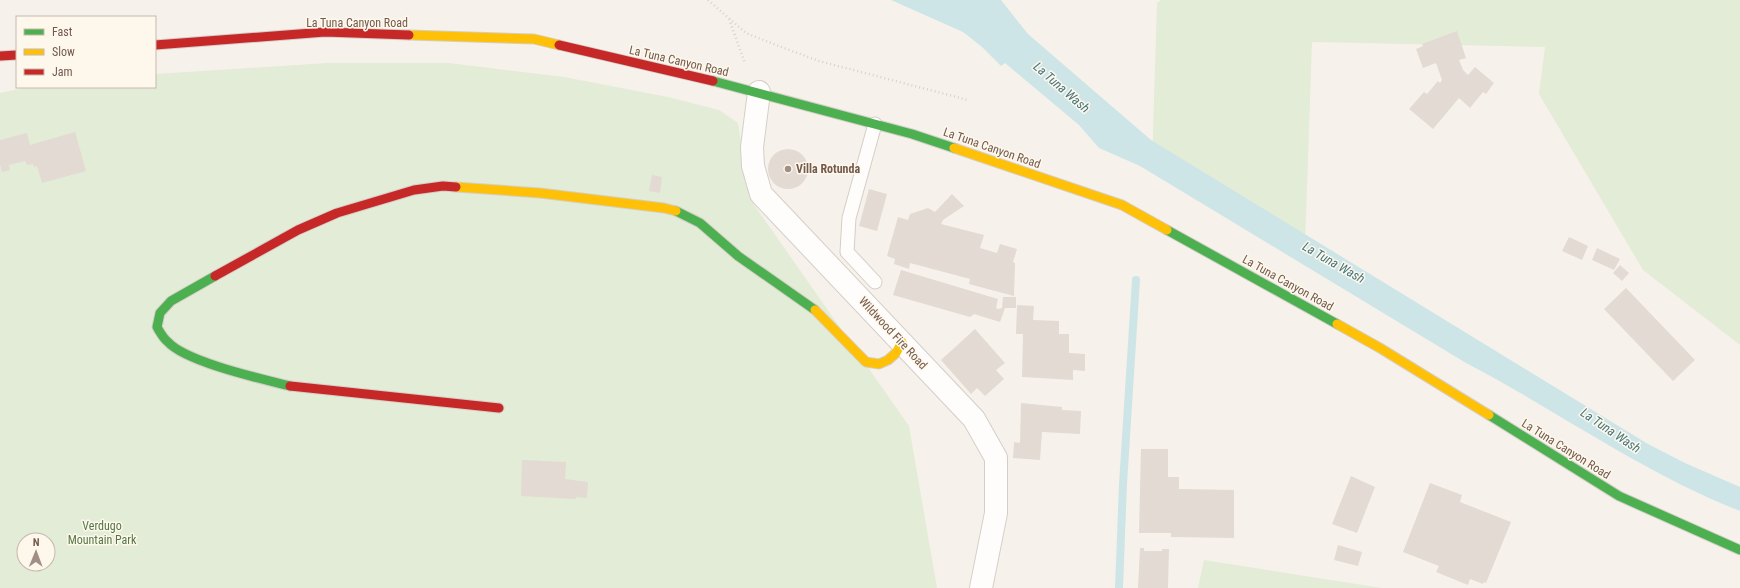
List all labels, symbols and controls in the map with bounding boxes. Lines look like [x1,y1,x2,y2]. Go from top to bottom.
legend [16,16,156,88]
street label: La Tuna Canyon Road [306,16,408,30]
text: Fast [52,25,73,39]
street label: La Tuna Canyon Road [628,43,730,79]
text: Slow [52,45,75,59]
water label: La Tuna Wash [1031,59,1093,116]
text: Jam [52,65,73,79]
street label: La Tuna Canyon Road [942,125,1042,171]
place label: Villa Rotunda [796,162,860,176]
marker: Villa Rotunda [783,164,793,174]
water label: La Tuna Wash [1300,239,1367,286]
street label: La Tuna Canyon Road [1240,252,1336,314]
street label: Wildwood Fire Road [856,294,930,372]
water label: La Tuna Wash [1578,405,1644,456]
street label: La Tuna Canyon Road [1519,416,1613,482]
park label: Verdugo Mountain Park [68,519,137,547]
north arrow [16,532,56,572]
text: N [33,536,40,549]

